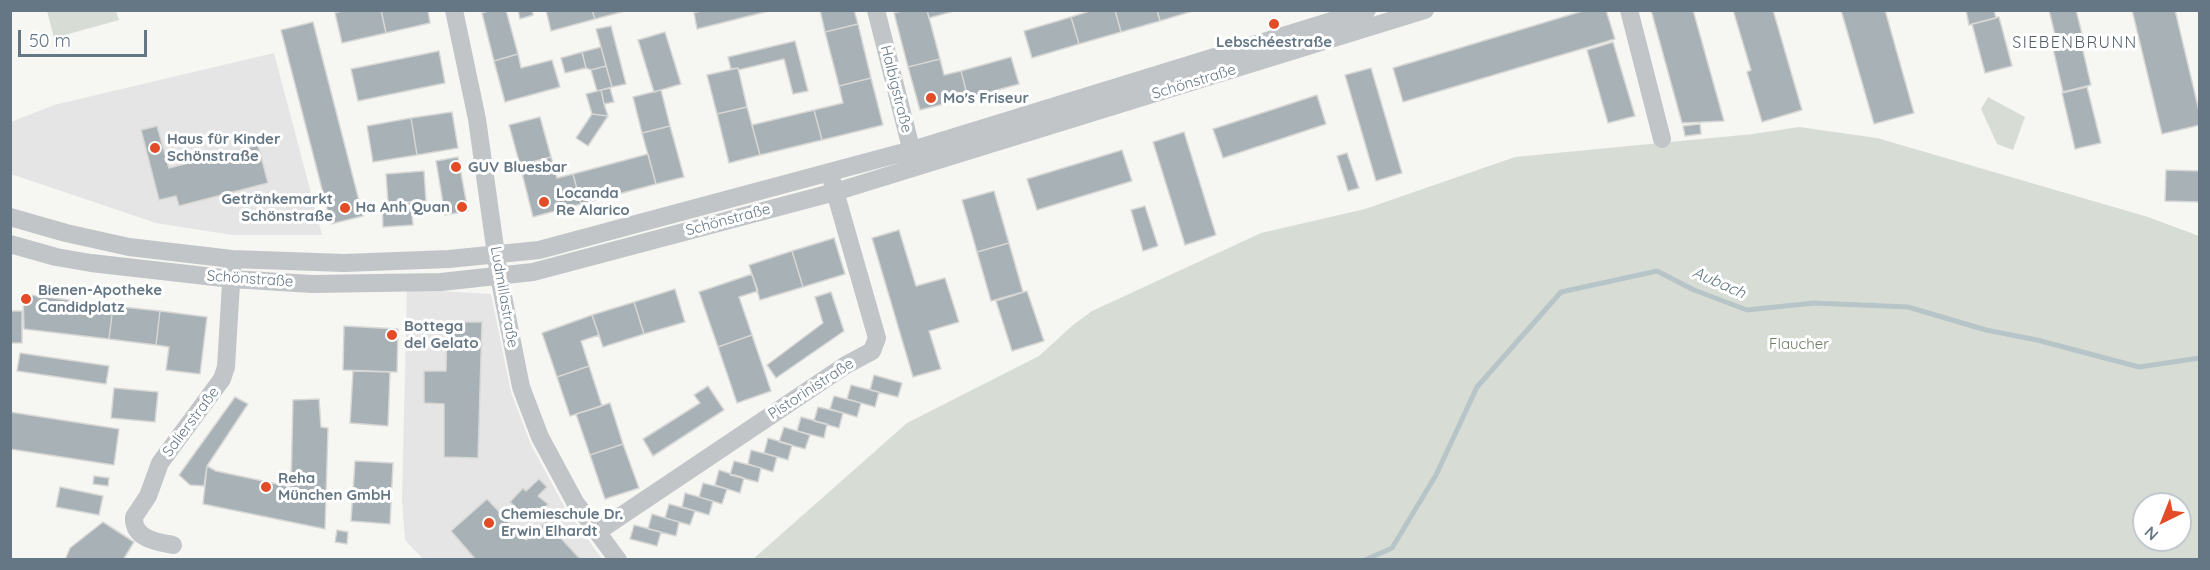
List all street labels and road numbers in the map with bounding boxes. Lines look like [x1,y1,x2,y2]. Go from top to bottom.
street label: Halbigstraße [876,44,916,134]
street label: Schönstraße [1150,61,1238,103]
street label: Schönstraße [684,200,772,240]
street label: Ludmillastraße [486,245,522,349]
street label: Schönstraße [206,267,294,291]
street label: Pistorinistraße [765,355,857,423]
street label: Salierstraße [159,384,223,460]

